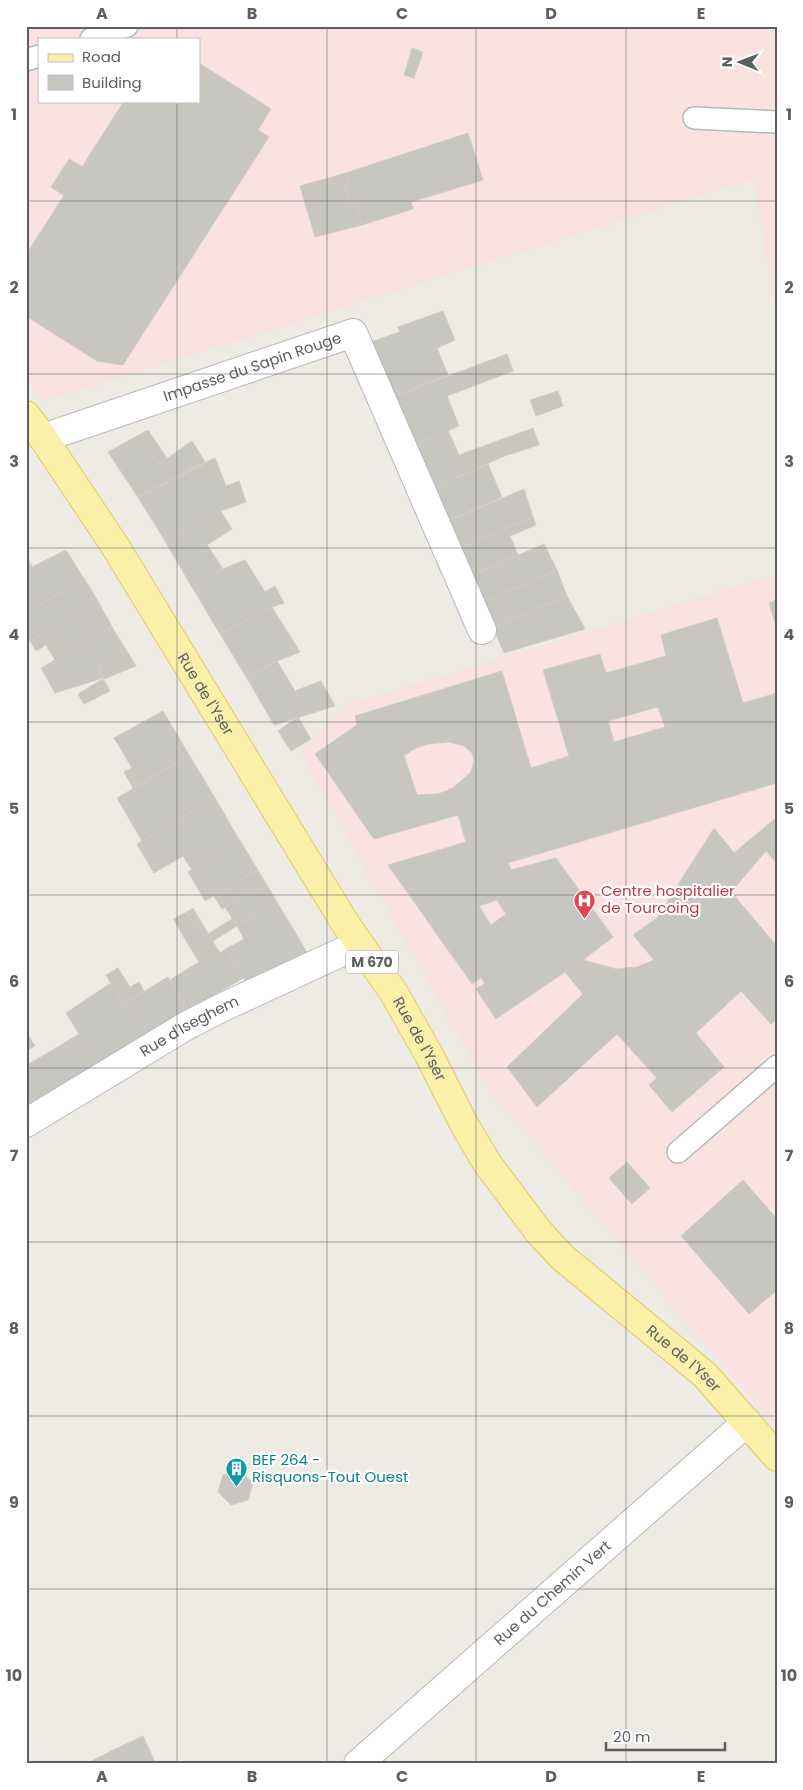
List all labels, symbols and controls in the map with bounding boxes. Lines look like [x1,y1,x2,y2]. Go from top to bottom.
text: A [96,2,108,25]
text: B [247,2,257,25]
text: C [396,2,408,25]
text: D [545,2,557,25]
text: E [697,2,705,25]
legend [38,38,200,102]
north arrow [716,38,766,88]
text: Road [82,46,121,67]
text: N [717,56,737,67]
text: Building [82,72,142,93]
text: 1 [11,103,17,126]
text: 1 [786,103,792,126]
text: 2 [9,276,19,299]
text: 2 [784,276,794,299]
street label: Impasse du Sapin Rouge [160,327,344,406]
text: 3 [9,450,19,473]
text: 3 [784,450,794,473]
text: 4 [9,623,20,646]
text: 4 [784,623,795,646]
street label: Rue de l'Yser [173,649,239,740]
text: 5 [9,797,19,820]
text: 5 [784,797,794,820]
place label: Centre hospitalier de Tourcoing [601,880,735,918]
hospital icon: Centre hospitalier de Tourcoing [573,888,597,919]
road number: M 670 [346,950,398,974]
text: 6 [9,970,19,993]
text: 6 [784,970,794,993]
street label: Rue d'Iseghem [136,990,242,1062]
street label: Rue de l'Yser [388,993,452,1085]
text: 7 [10,1144,19,1167]
text: 7 [785,1144,794,1167]
text: 8 [9,1317,19,1340]
text: 8 [784,1317,794,1340]
street label: Rue de l'Yser [642,1320,726,1397]
place label: BEF 264 - Risquons-Tout Ouest [252,1449,408,1487]
building icon: BEF 264 - Risquons-Tout Ouest [224,1457,248,1488]
text: 9 [9,1491,19,1514]
text: 9 [784,1491,794,1514]
street label: Rue du Chemin Vert [489,1535,615,1650]
text: 10 [6,1664,22,1687]
text: 10 [781,1664,797,1687]
scale bar [606,1720,724,1752]
text: 20 m [613,1726,651,1747]
text: A [96,1765,108,1788]
text: B [247,1765,257,1788]
text: C [396,1765,408,1788]
text: D [545,1765,557,1788]
text: E [697,1765,705,1788]

